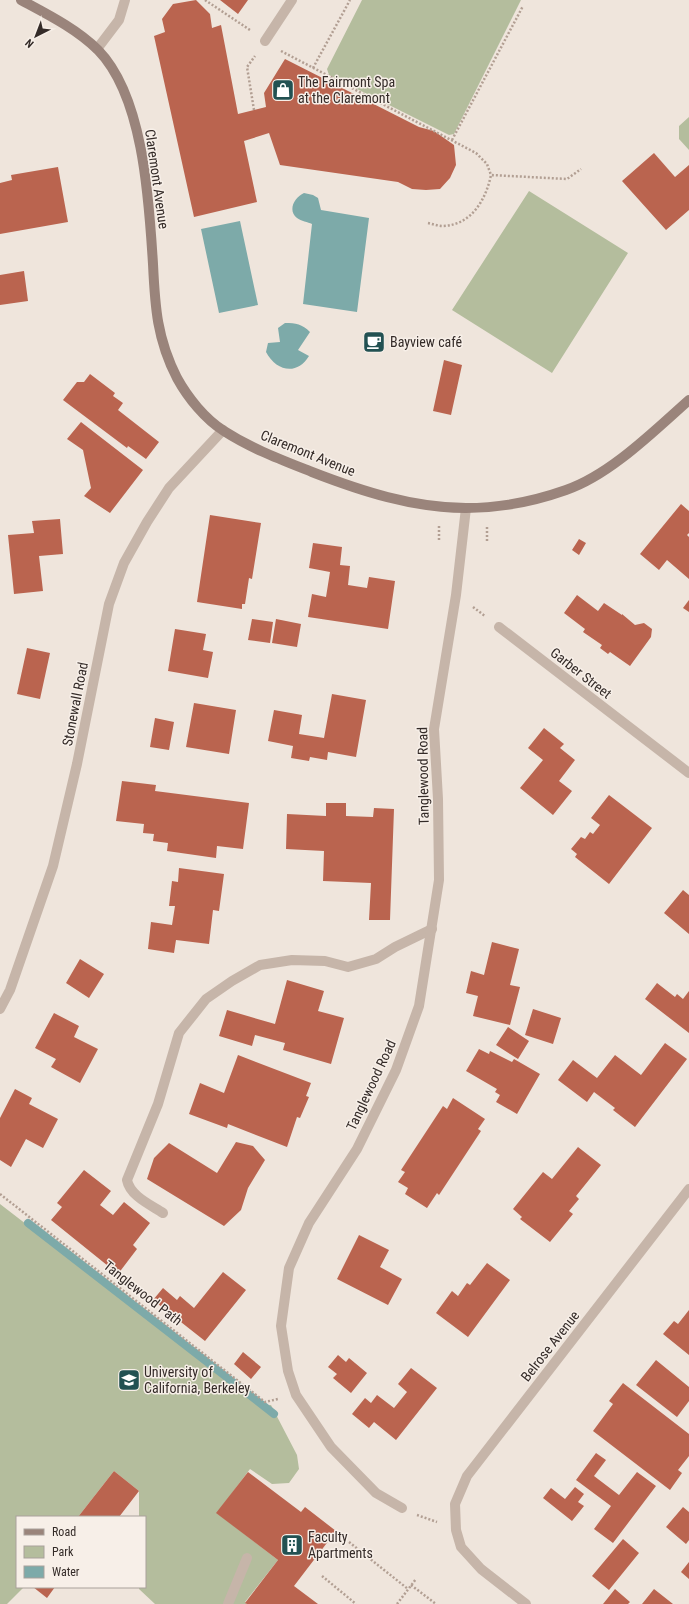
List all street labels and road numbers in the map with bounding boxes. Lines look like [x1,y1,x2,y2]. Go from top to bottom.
street label: Claremont Avenue [142,128,172,230]
street label: Claremont Avenue [258,427,358,479]
street label: Garber Street [547,644,615,702]
street label: Stonewall Road [59,661,91,747]
street label: Tanglewood Road [414,727,432,825]
street label: Tanglewood Road [343,1037,399,1133]
street label: Tanglewood Path [101,1257,185,1329]
street label: Belrose Avenue [518,1307,583,1384]

